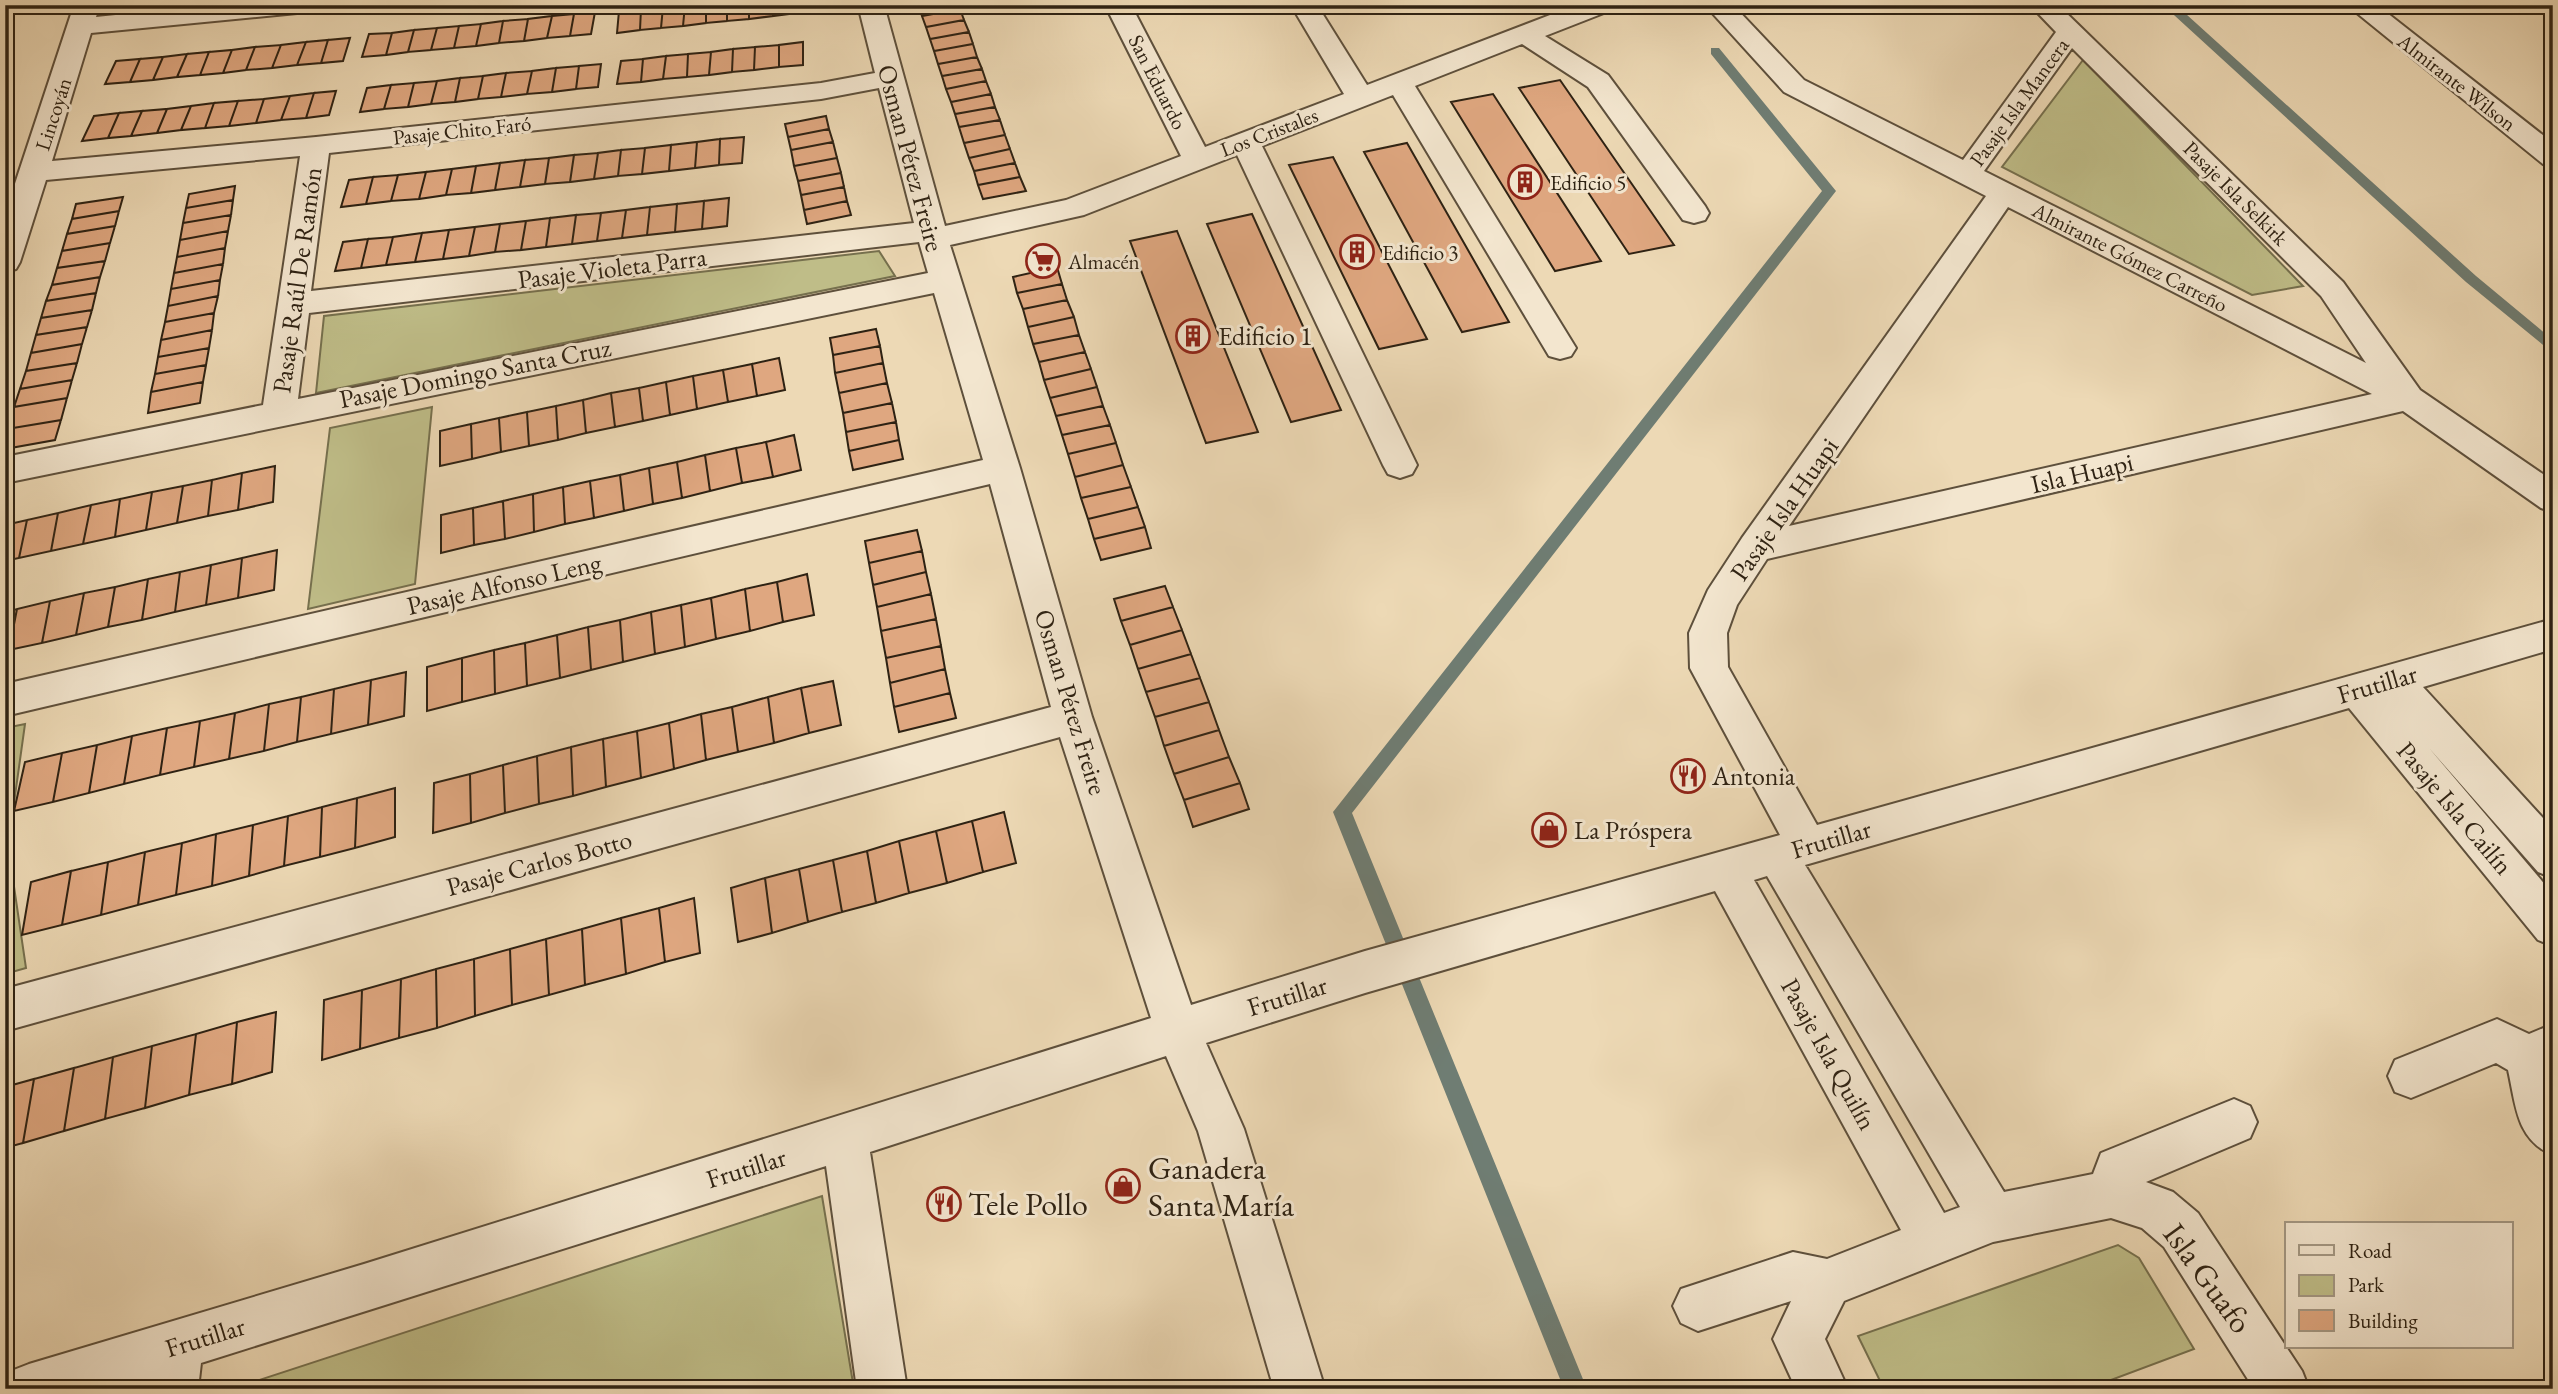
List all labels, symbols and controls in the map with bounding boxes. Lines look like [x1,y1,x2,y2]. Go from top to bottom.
street label: Almirante Wilson [2391,26,2522,137]
street label: San Eduardo [1123,30,1193,134]
street label: Pasaje Isla Mancera [1963,32,2075,172]
street label: Osman Pérez Freire [870,61,952,255]
street label: Lincoyán [29,74,77,154]
street label: Los Cristales [1216,101,1322,163]
street label: Pasaje Chito Faró [391,109,533,151]
street label: Pasaje Isla Selkirk [2178,135,2295,252]
building icon: Edificio 5 [1506,163,1544,201]
street label: Pasaje Raúl De Ramón [264,165,330,395]
place label: Edificio 5 [1550,169,1626,196]
street label: Almirante Gómez Carreño [2027,196,2232,318]
building icon: Edificio 3 [1338,233,1376,271]
street label: Pasaje Violeta Parra [516,239,709,296]
place label: Edificio 3 [1382,239,1458,266]
supermarket icon: Almacén [1024,242,1062,280]
place label: Almacén [1067,248,1140,275]
building icon: Edificio 1 [1174,317,1212,355]
place label: Edificio 1 [1218,319,1313,353]
street label: Pasaje Domingo Santa Cruz [336,330,614,416]
street label: Pasaje Isla Huapi [1722,431,1846,587]
street label: Isla Huapi [2027,445,2137,501]
street label: Pasaje Alfonso Leng [404,545,605,623]
street label: Osman Pérez Freire [1027,605,1115,799]
street label: Frutillar [2333,656,2421,712]
street label: Pasaje Isla Cailín [2389,734,2521,882]
restaurant icon: Antonia [1669,757,1707,795]
place label: Antonia [1711,759,1796,793]
shop icon: La Próspera [1530,811,1568,849]
street label: Frutillar [1787,811,1875,867]
place label: La Próspera [1574,813,1692,847]
street label: Pasaje Carlos Botto [442,822,636,904]
street label: Frutillar [1243,968,1331,1024]
street label: Pasaje Isla Quilín [1773,972,1885,1136]
street label: Frutillar [702,1140,790,1196]
place label: Ganadera Santa María [1148,1147,1294,1226]
shop icon: Ganadera Santa María [1104,1167,1142,1205]
place label: Tele Pollo [968,1183,1088,1225]
restaurant icon: Tele Pollo [925,1185,963,1223]
street label: Isla Guafo [2154,1215,2262,1341]
legend [2285,1222,2512,1348]
text: Road [2348,1237,2392,1264]
text: Park [2348,1271,2385,1298]
text: Building [2348,1307,2418,1334]
street label: Frutillar [161,1309,249,1365]

